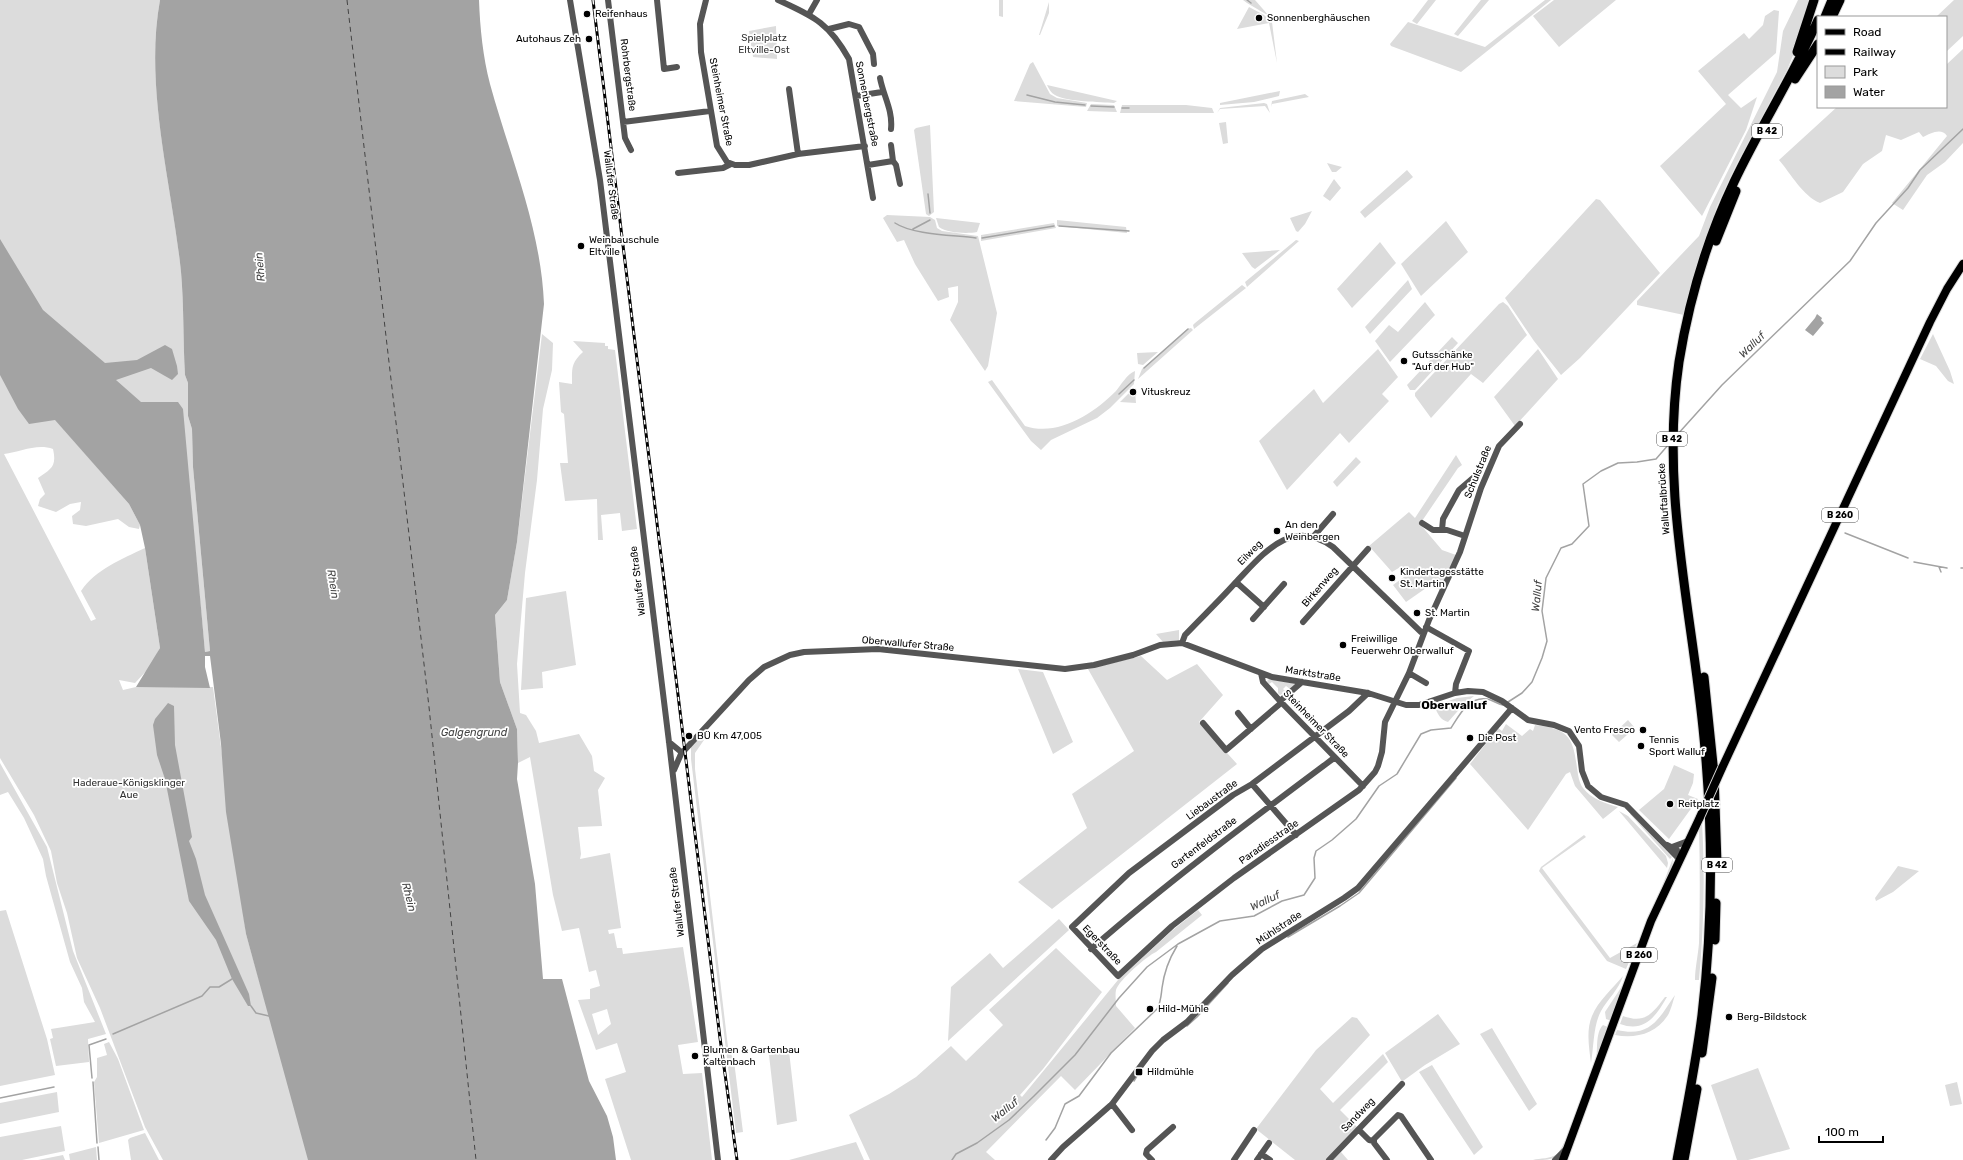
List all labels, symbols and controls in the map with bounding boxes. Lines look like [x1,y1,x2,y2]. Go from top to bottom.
place label: Reifenhaus [595,8,648,20]
marker: Reifenhaus [582,9,592,19]
place label: Sonnenberghäuschen [1267,12,1370,24]
marker: Sonnenberghäuschen [1254,13,1264,23]
legend [1817,16,1947,108]
text: Road [1853,25,1881,39]
park label: Spielplatz Eltville-Ost [738,32,790,56]
place label: Autohaus Zeh [516,33,581,45]
marker: Autohaus Zeh [584,34,594,44]
street label: Rohrbergstraße [618,38,638,112]
text: Railway [1853,45,1896,59]
street label: Steinheimer Straße [707,57,736,148]
street label: Sonnenbergstraße [853,60,881,148]
text: Park [1853,65,1879,79]
text: Water [1853,85,1885,99]
road number: B 42 [1752,124,1782,138]
street label: Wallufer Straße [601,149,621,221]
place label: Weinbauschule Eltville [589,234,660,258]
marker: Weinbauschule Eltville [576,241,586,251]
water label: Rhein [252,251,268,282]
water label: Walluf [1736,328,1769,361]
place label: Gutsschänke "Auf der Hub" [1412,349,1474,373]
marker: Gutsschänke "Auf der Hub" [1399,356,1409,366]
place label: Vituskreuz [1141,386,1191,398]
marker: Vituskreuz [1128,387,1138,397]
road number: B 42 [1657,432,1687,446]
street label: Schulstraße [1462,443,1494,500]
street label: Walluftalbrücke [1655,462,1672,535]
road number: B 260 [1822,508,1858,522]
place label: An den Weinbergen [1285,519,1340,543]
marker: An den Weinbergen [1272,526,1282,536]
street label: Eilweg [1235,538,1265,568]
street label: Wallufer Straße [628,545,648,617]
street label: Birkenweg [1299,565,1341,609]
place label: Kindertagesstätte St. Martin [1400,566,1484,590]
water label: Rhein [324,568,342,600]
marker: Kindertagesstätte St. Martin [1387,573,1397,583]
water label: Walluf [1529,578,1545,612]
place label: St. Martin [1425,607,1470,619]
marker: St. Martin [1412,608,1422,618]
place label: Freiwillige Feuerwehr Oberwalluf [1351,633,1454,657]
street label: Oberwallufer Straße [861,634,955,654]
marker: Freiwillige Feuerwehr Oberwalluf [1338,640,1348,650]
street label: Marktstraße [1284,664,1342,684]
street label: Steinheimer Straße [1281,688,1352,761]
district label: Oberwalluf [1421,698,1487,712]
place label: Vento Fresco [1574,724,1635,736]
marker: Vento Fresco [1638,725,1648,735]
water label: Galgengrund [441,726,508,739]
place label: BÜ Km 47,005 [697,730,762,742]
marker: BÜ Km 47,005 [684,731,694,741]
place label: Die Post [1478,732,1517,744]
marker: Die Post [1465,733,1475,743]
place label: Tennis Sport Walluf [1649,734,1705,758]
marker: Tennis Sport Walluf [1636,741,1646,751]
park label: Haderaue-Königsklinger Aue [73,777,185,801]
street label: Liebaustraße [1184,777,1240,823]
place label: Reitplatz [1678,798,1719,810]
marker: Reitplatz [1665,799,1675,809]
street label: Gartenfeldstraße [1169,814,1240,872]
street label: Paradiesstraße [1237,817,1301,867]
road number: B 42 [1702,858,1732,872]
street label: Wallufer Straße [667,866,687,938]
water label: Rhein [399,881,419,913]
water label: Walluf [1248,888,1284,914]
street label: Mühlstraße [1254,909,1304,947]
street label: Egerstraße [1080,922,1124,968]
road number: B 260 [1621,948,1657,962]
place label: Hild-Mühle [1158,1003,1209,1015]
marker: Hild-Mühle [1145,1004,1155,1014]
place label: Berg-Bildstock [1737,1011,1807,1023]
marker: Berg-Bildstock [1724,1012,1734,1022]
place label: Blumen & Gartenbau Kaltenbach [703,1044,800,1068]
marker: Blumen & Gartenbau Kaltenbach [690,1051,700,1061]
place label: Hildmühle [1147,1066,1194,1078]
marker: Hildmühle [1134,1067,1144,1077]
water label: Walluf [989,1094,1023,1125]
street label: Sandweg [1339,1095,1377,1135]
scale bar [1819,1118,1883,1144]
text: 100 m [1825,1125,1859,1139]

